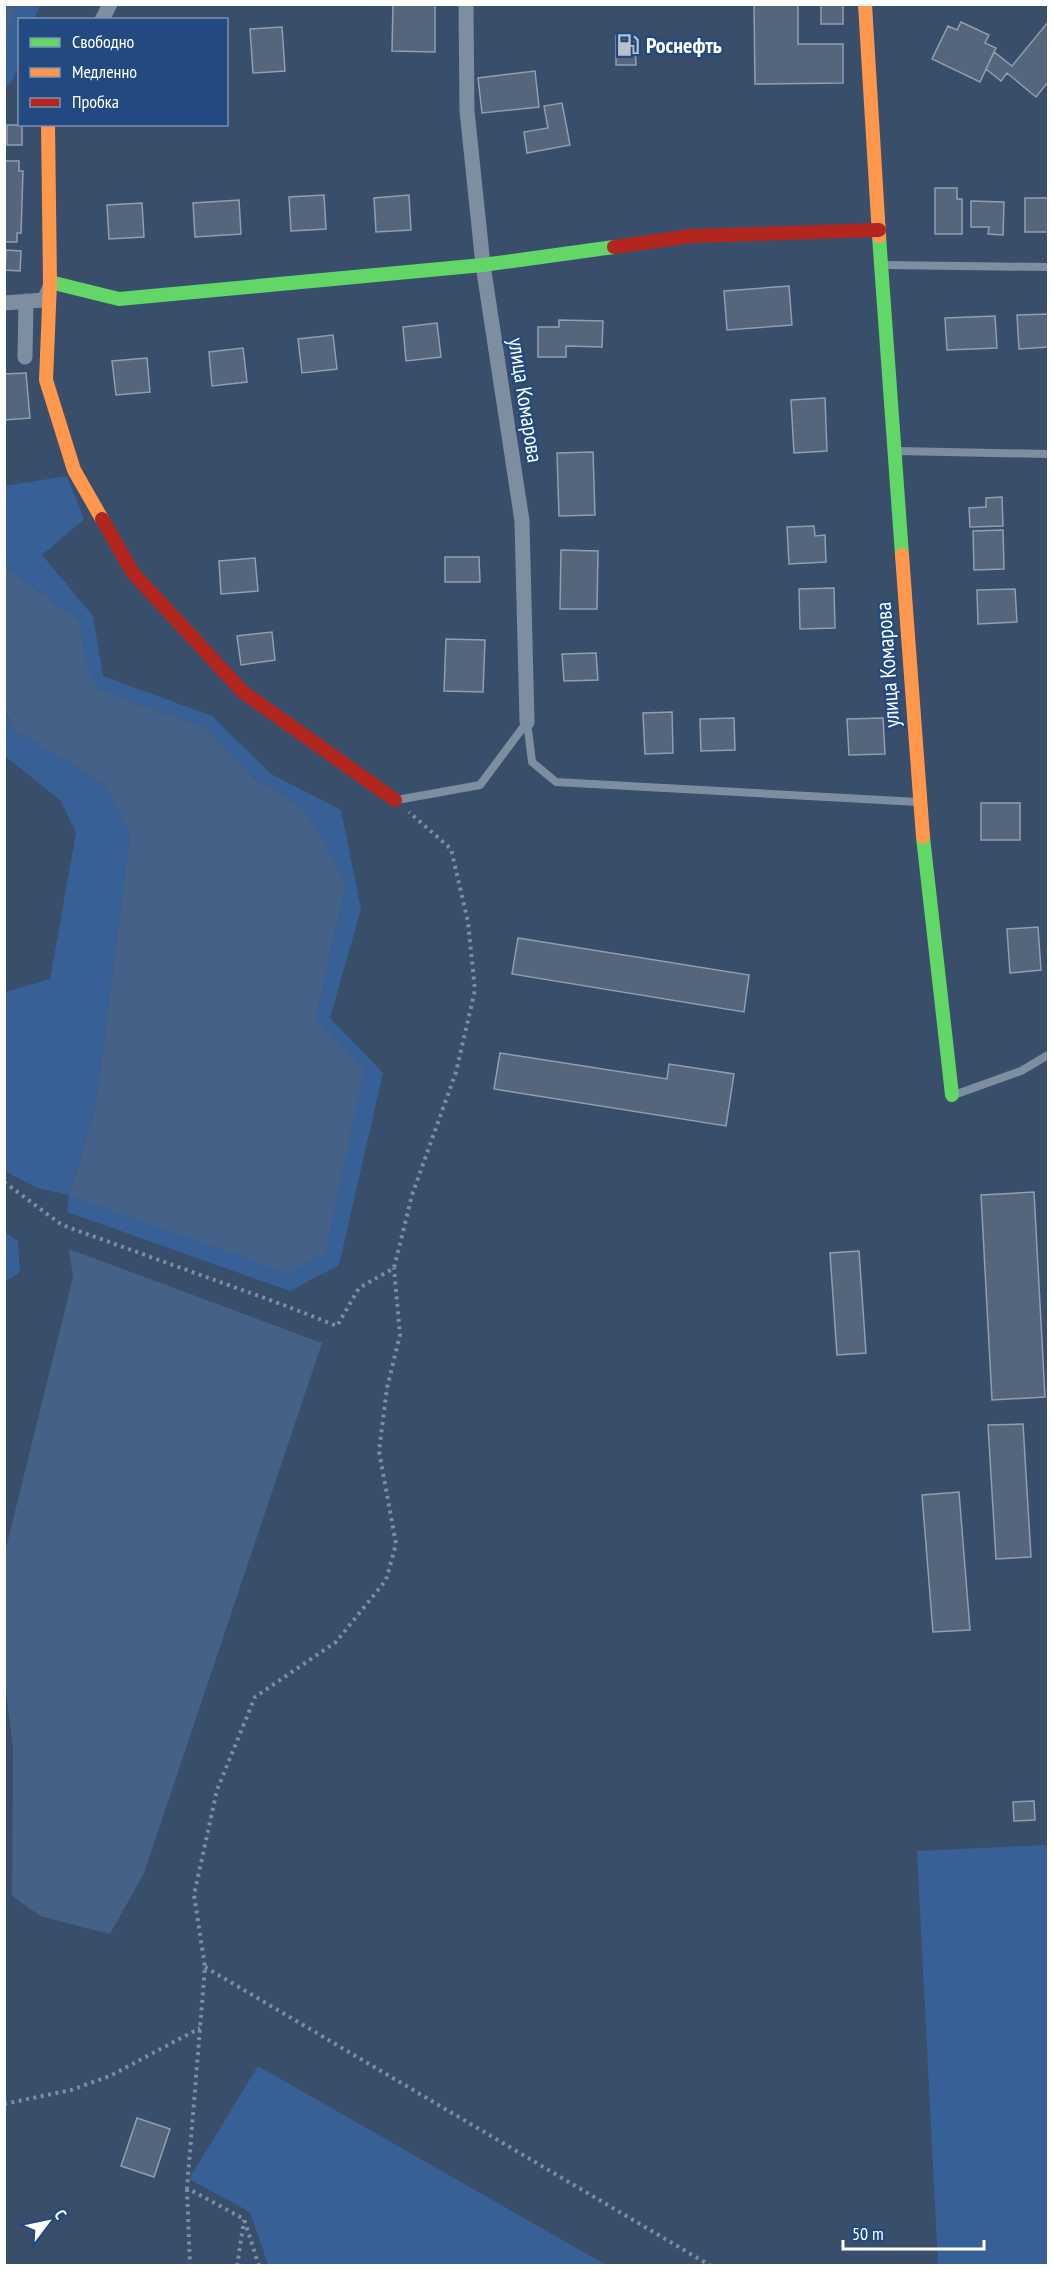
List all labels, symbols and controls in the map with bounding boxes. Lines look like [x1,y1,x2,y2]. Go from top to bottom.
legend [18,18,228,126]
text: Свободно [72,30,135,53]
place label: Роснефть [646,31,722,59]
fuel station icon: Роснефть [615,32,641,58]
text: Медленно [72,60,137,83]
text: Пробка [72,90,119,113]
street label: улица Комарова [502,336,550,464]
street label: улица Комарова [869,601,905,729]
north arrow [18,2192,78,2252]
text: С [50,2206,72,2223]
scale bar [843,2213,984,2251]
text: 50 m [852,2222,884,2245]

